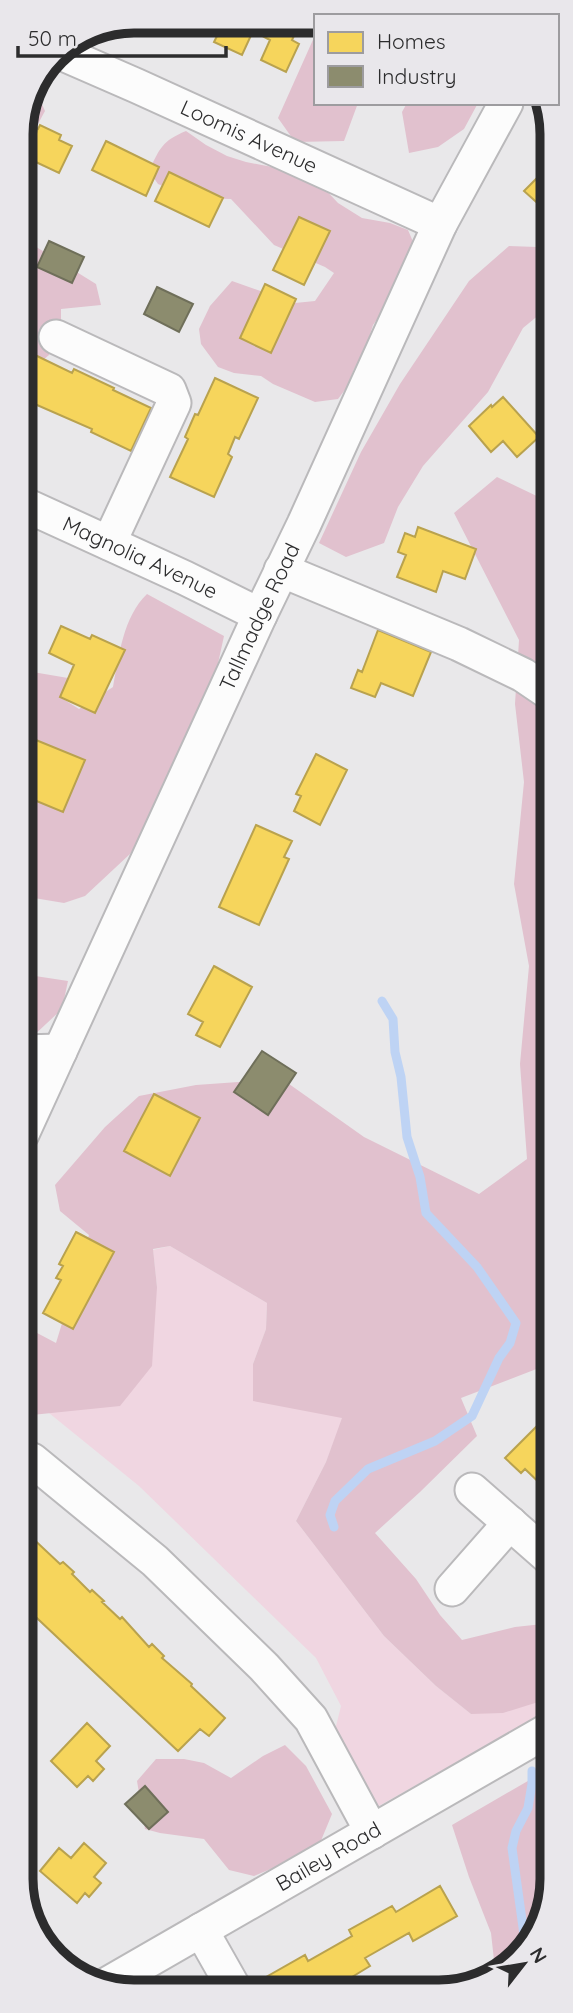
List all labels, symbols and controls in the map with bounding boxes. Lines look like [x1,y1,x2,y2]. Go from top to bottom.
scale bar [18,14,226,58]
legend [314,14,559,105]
text: 50 m [28,25,77,51]
text: Homes [377,28,446,54]
text: Industry [377,63,456,89]
street label: Loomis Avenue [177,94,322,178]
street label: Magnolia Avenue [59,510,222,604]
street label: Tallmadge Road [213,539,305,695]
street label: Bailey Road [271,1815,385,1896]
north arrow [489,1929,559,1999]
text: N [525,1943,552,1967]

